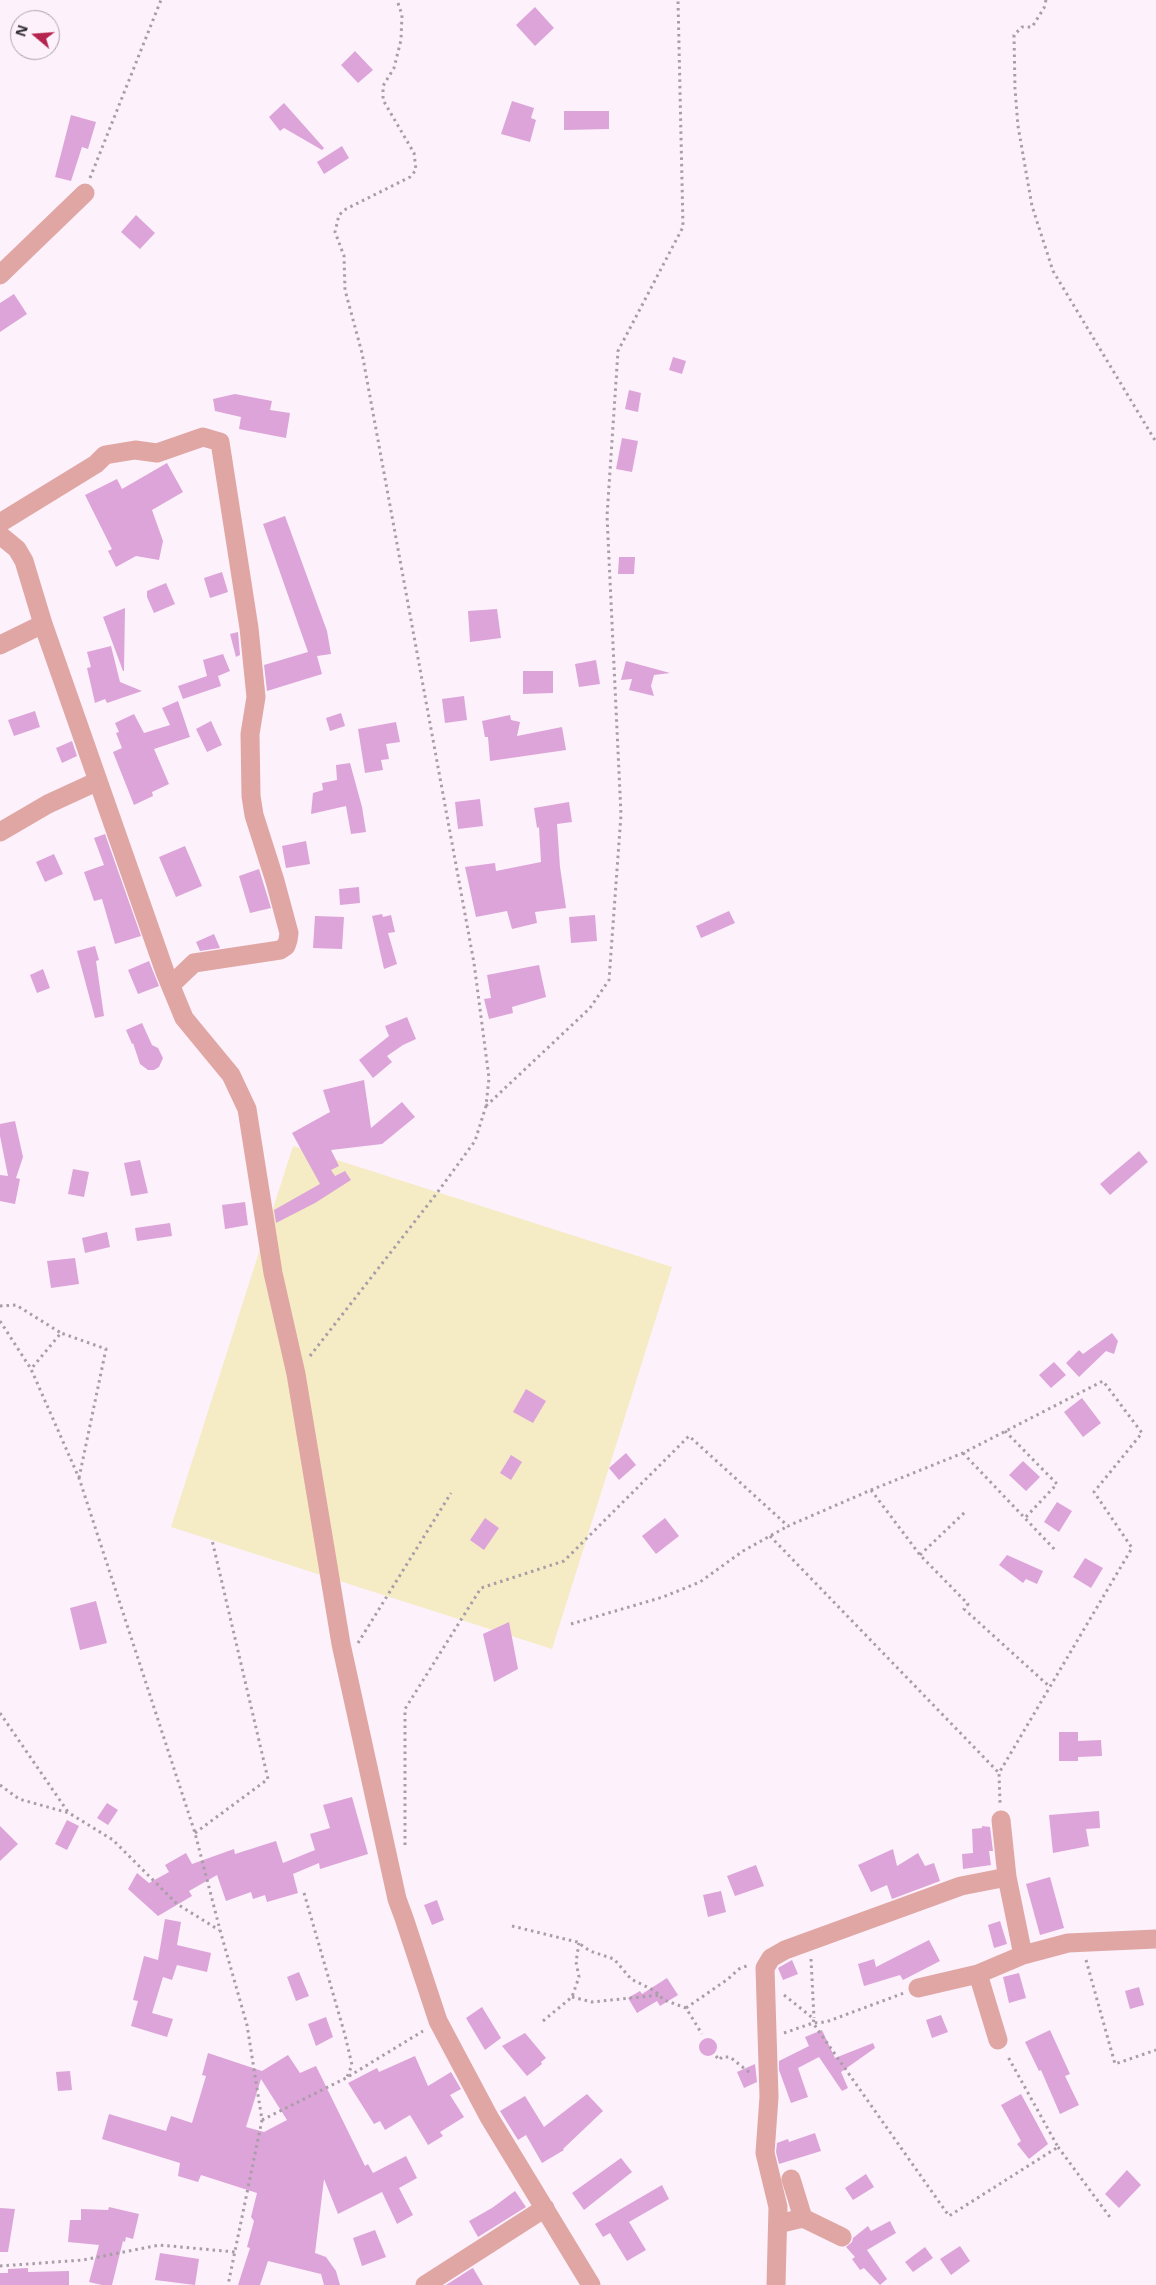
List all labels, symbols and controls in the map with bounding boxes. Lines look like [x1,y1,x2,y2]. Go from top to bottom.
north arrow [10,10,60,60]
text: N [10,22,32,39]

